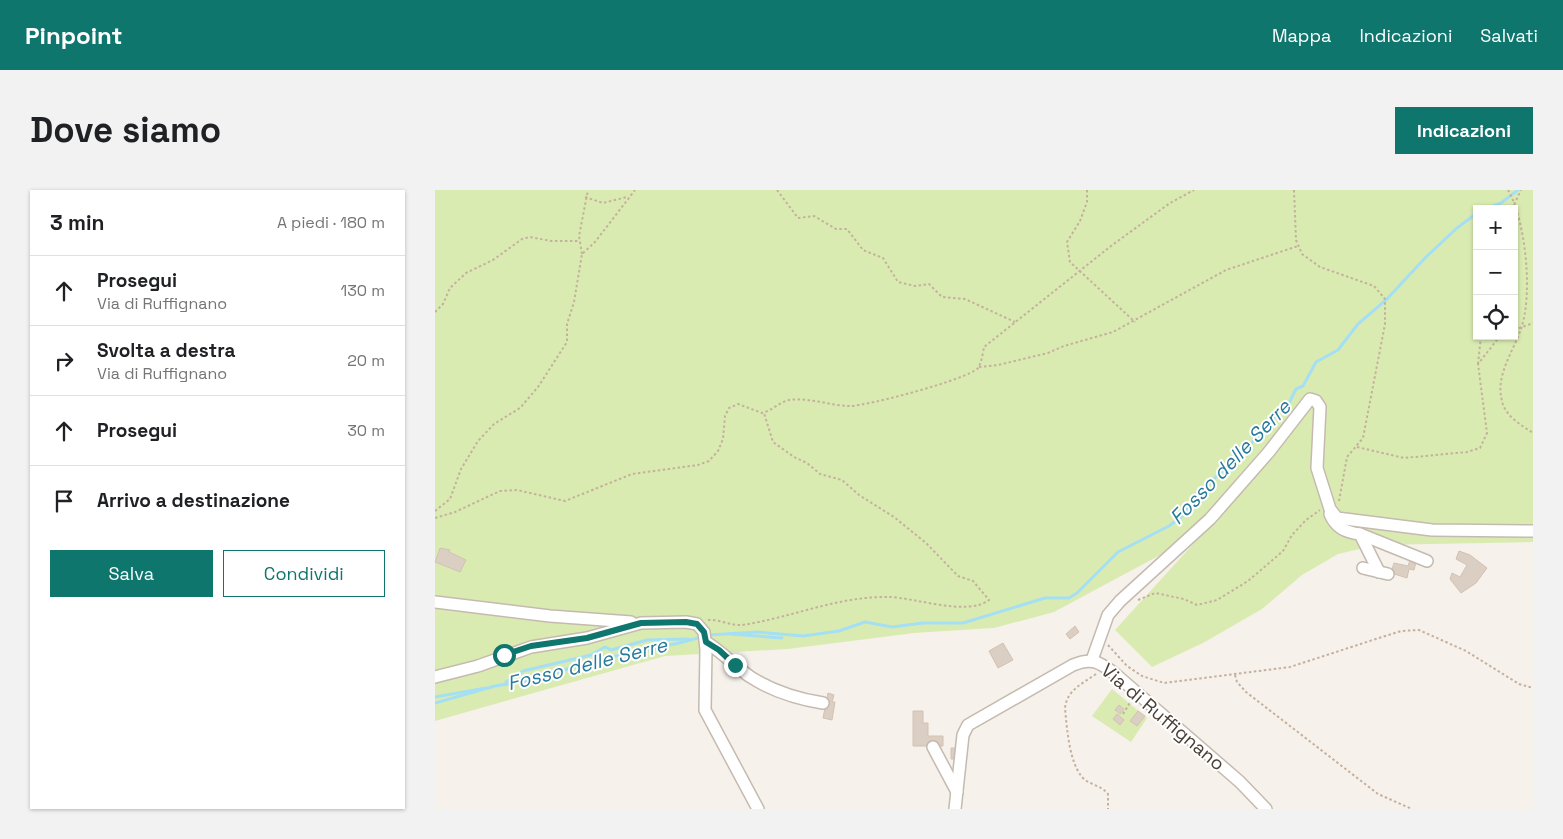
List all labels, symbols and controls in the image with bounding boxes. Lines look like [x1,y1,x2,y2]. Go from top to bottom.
text: Pinpoint [25,20,122,51]
text: Mappa [1272,24,1331,47]
text: Indicazioni [1359,24,1452,47]
text: Salvati [1480,24,1538,47]
button: Indicazioni [1395,107,1533,154]
text: Dove siamo [30,108,221,152]
map controls [1473,205,1518,340]
button: + [1473,205,1518,250]
text: 3 min [50,209,105,236]
text: A piedi · 180 m [277,212,385,233]
button: − [1473,250,1518,295]
text: Prosegui [97,268,177,293]
icon: ahead [50,277,78,305]
text: 130 m [341,280,385,301]
text: Via di Ruffignano [97,293,227,314]
button: locate [1473,295,1518,340]
text: Svolta a destra [97,338,235,363]
icon: right [50,347,78,375]
text: 20 m [347,350,385,371]
text: Via di Ruffignano [97,363,227,384]
water label: Fosso delle Serre [1164,393,1297,530]
icon: ahead [50,417,78,445]
text: Prosegui [97,418,177,443]
text: 30 m [347,420,385,441]
icon: arrive [50,487,78,515]
text: Arrivo a destinazione [97,488,290,513]
button: Salva [50,550,213,597]
button: Condividi [223,550,385,597]
water label: Fosso delle Serre [504,631,671,696]
route start [493,644,516,667]
route end [724,654,747,677]
street label: Via di Ruffignano [1096,658,1230,776]

